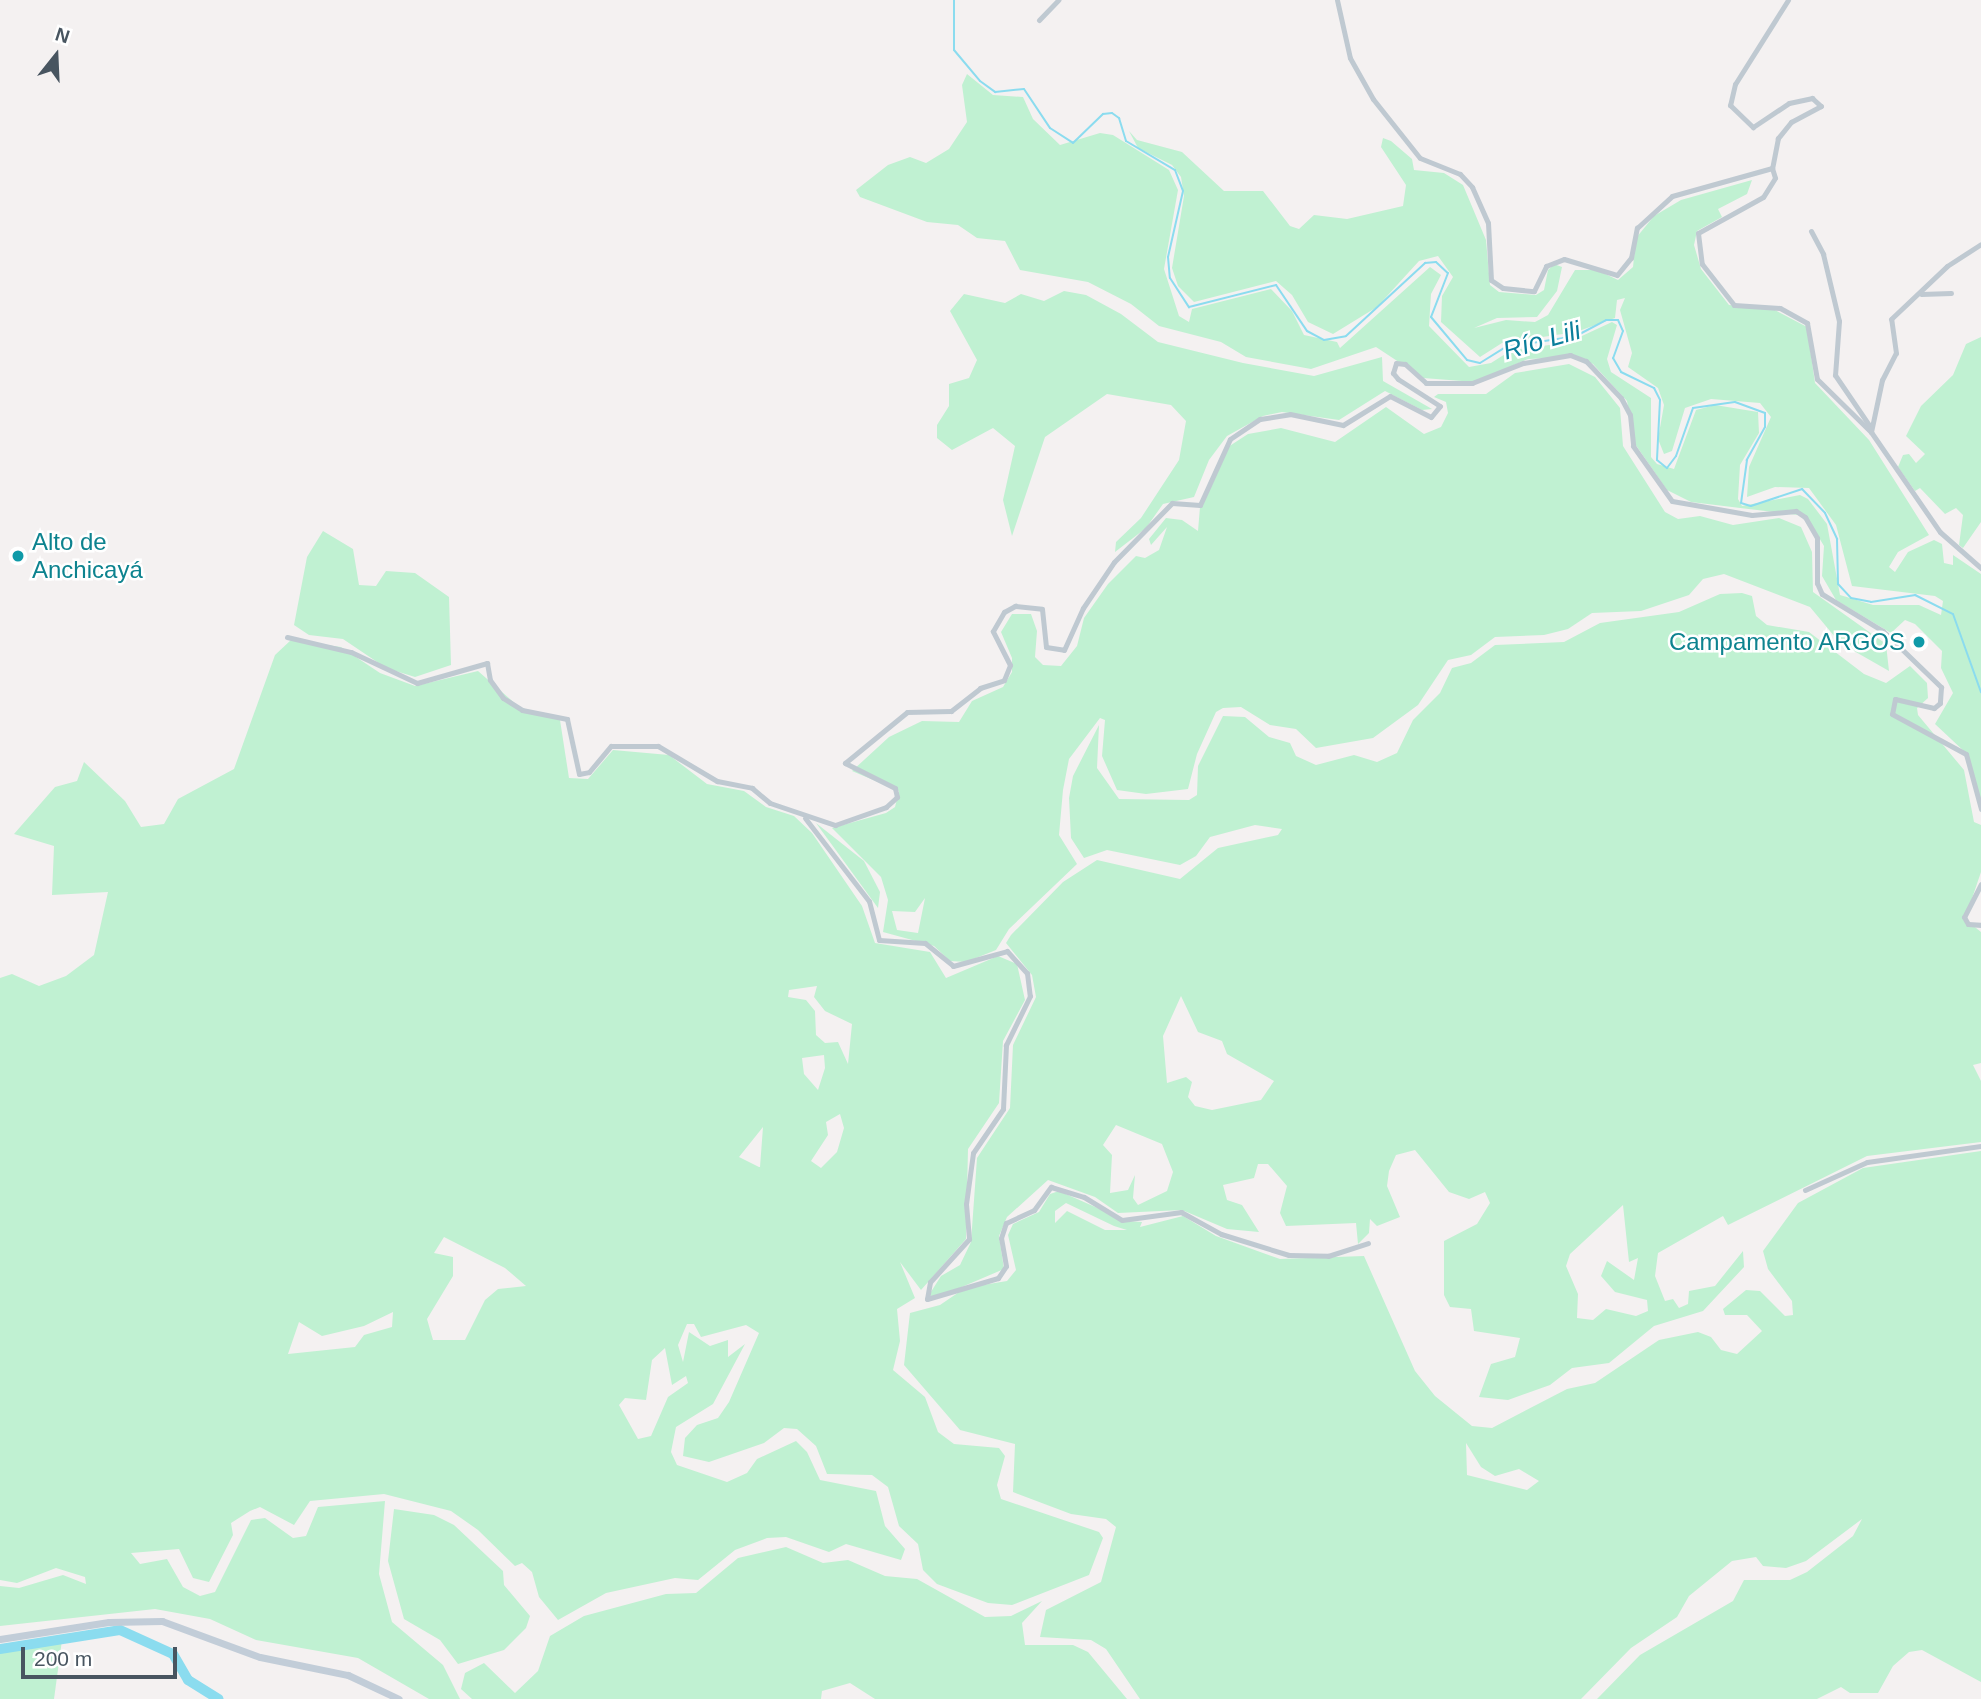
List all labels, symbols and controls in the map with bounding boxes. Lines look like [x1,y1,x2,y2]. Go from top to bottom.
north arrow [21,21,91,91]
text: N [53,23,72,48]
water label: Río Lili [1500,315,1584,367]
place label: Alto de Anchicayá [32,528,143,584]
marker: Alto de Anchicayá [10,548,26,564]
place label: Campamento ARGOS [1668,628,1905,656]
marker: Campamento ARGOS [1911,634,1927,650]
scale bar [24,1632,180,1676]
text: 200 m [34,1647,92,1670]

